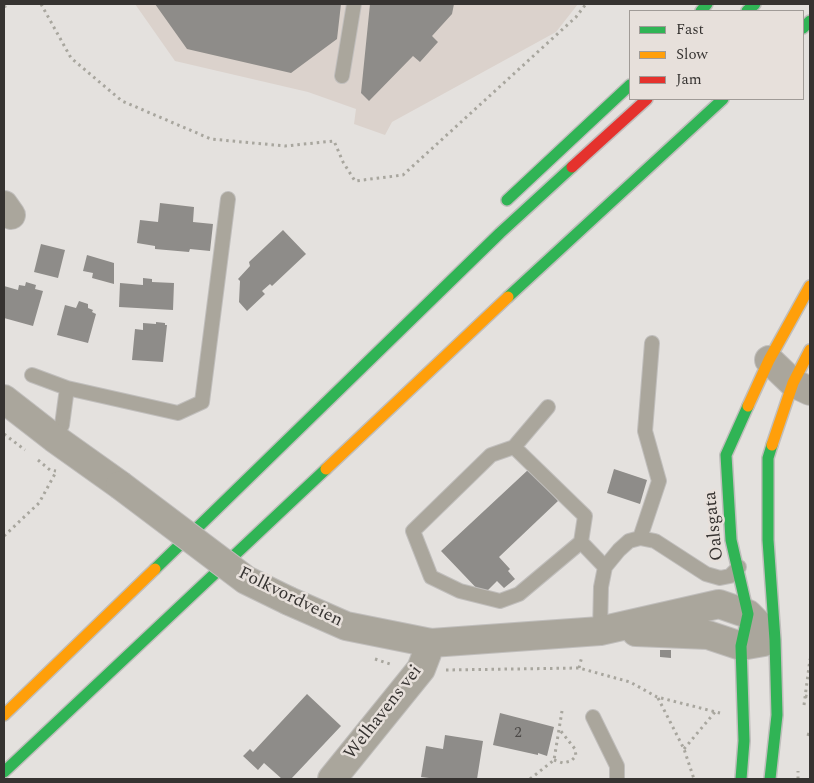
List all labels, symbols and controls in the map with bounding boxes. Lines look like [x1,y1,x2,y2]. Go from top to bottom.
legend [629,10,804,100]
text: Fast [676,18,704,41]
text: Slow [676,43,708,66]
text: Jam [676,68,702,91]
street label: Oalsgata [701,490,729,562]
street label: Folkvordveien [234,563,346,633]
street label: Welhavens vei [341,662,427,764]
house number: 2 [514,725,522,743]

